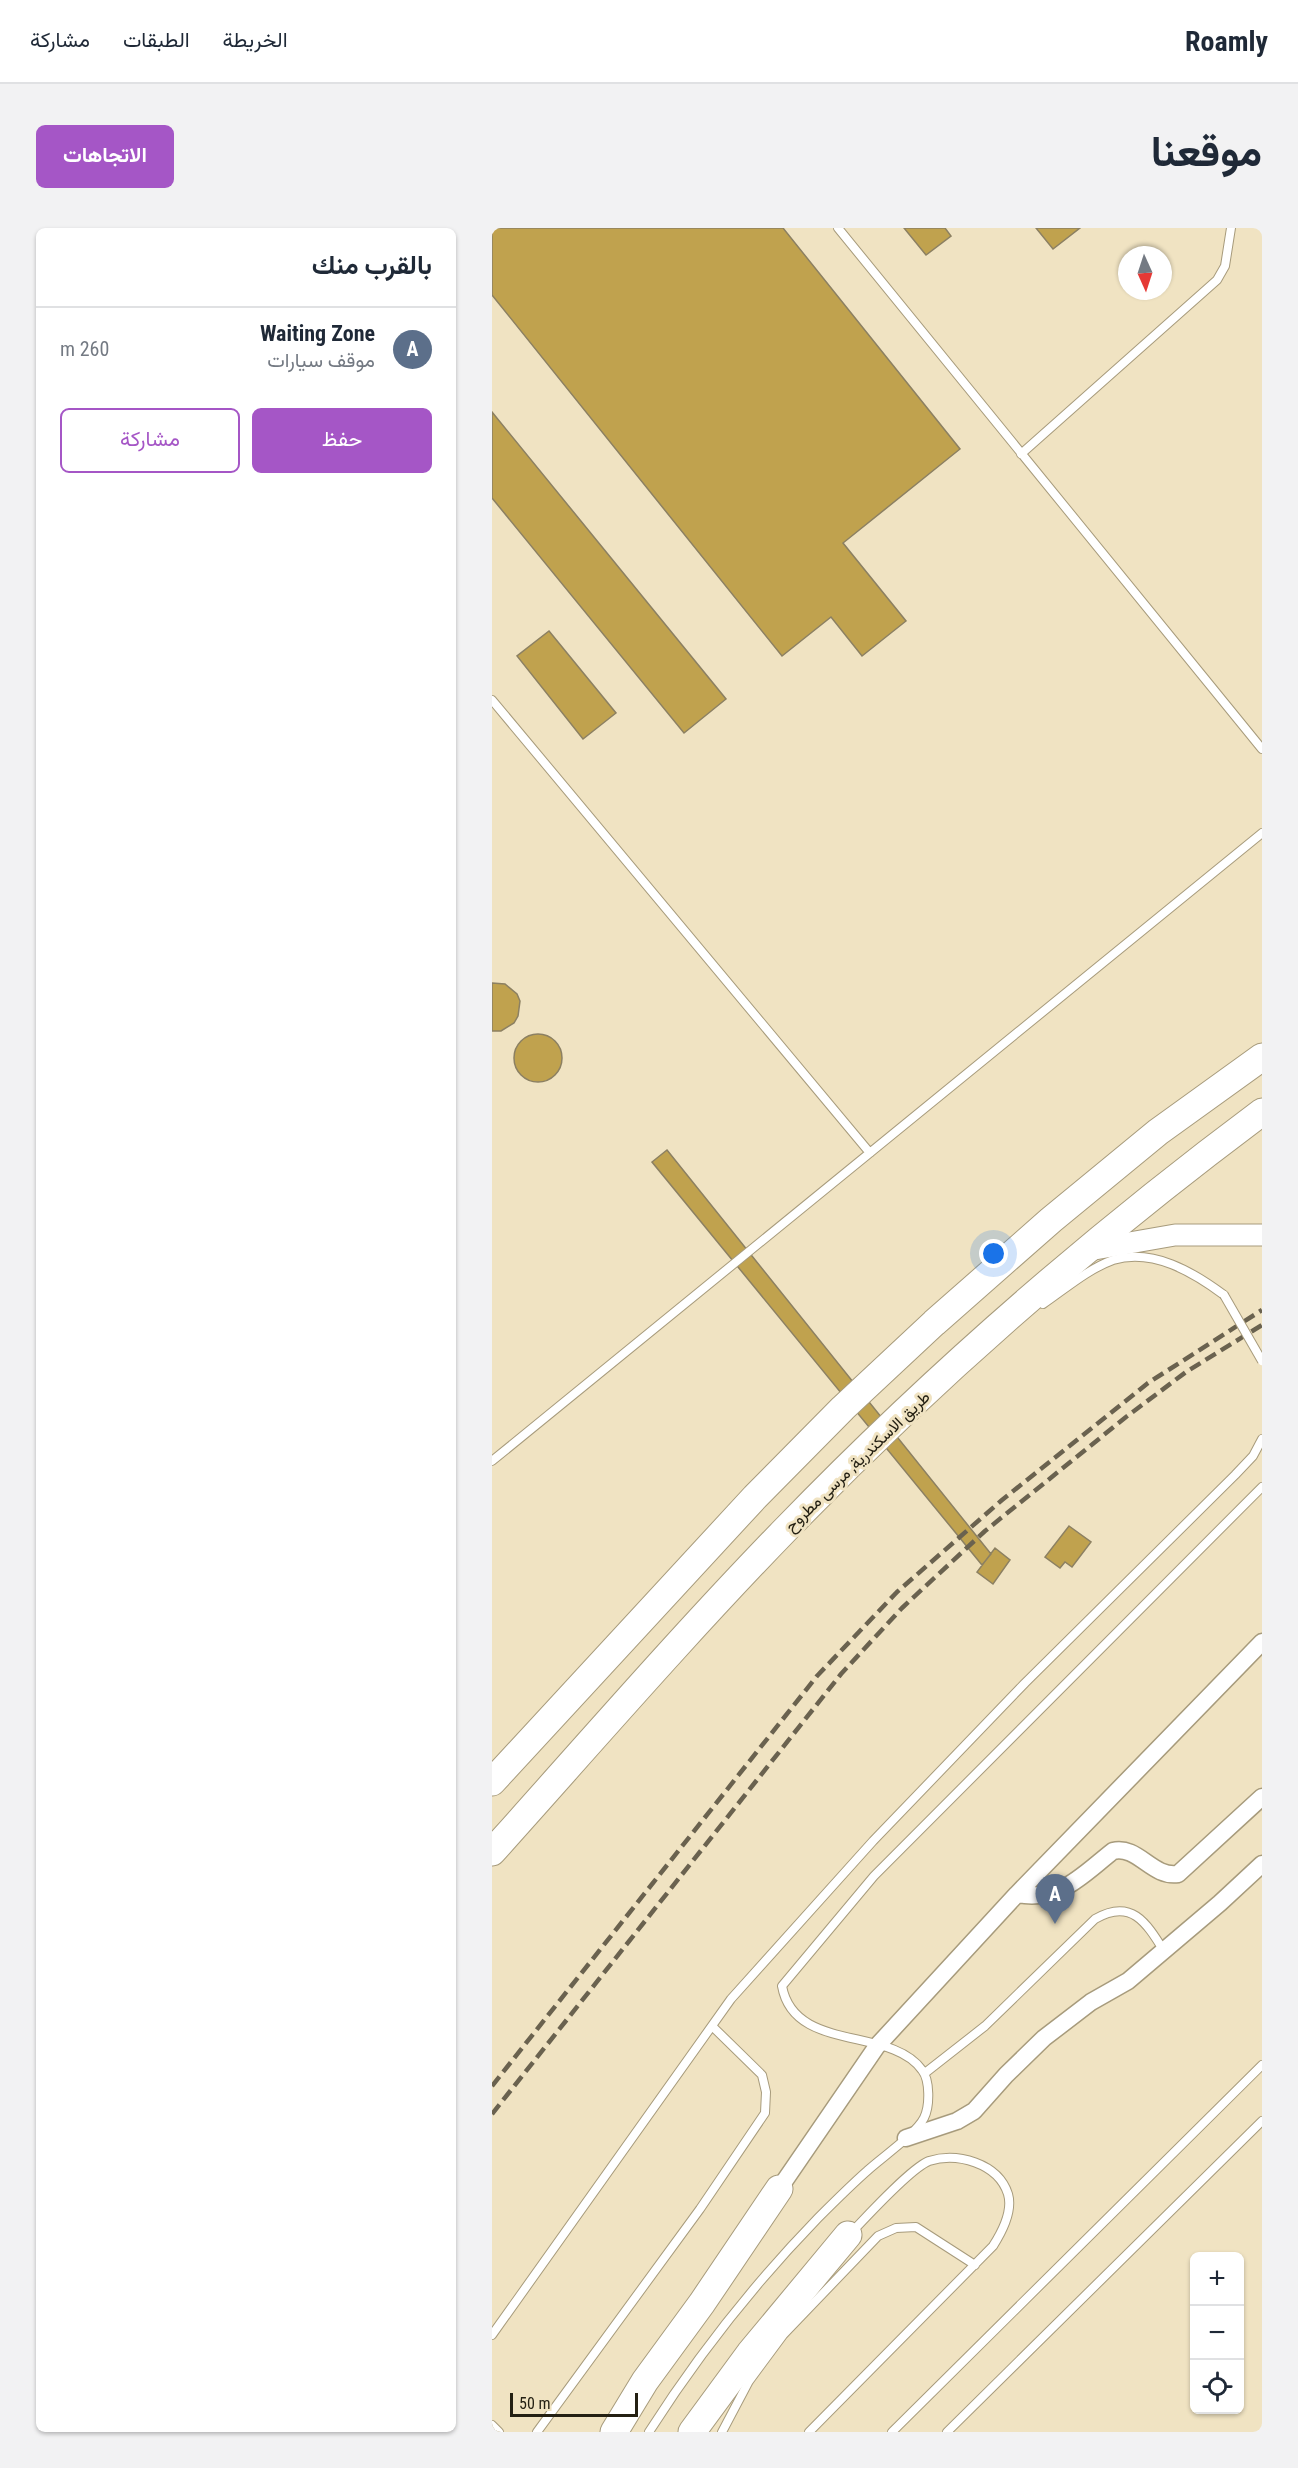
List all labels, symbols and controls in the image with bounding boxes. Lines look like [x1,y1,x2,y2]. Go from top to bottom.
text: Roamly [1185,25,1268,58]
text: مشاركة [30,28,90,52]
text: الطبقات [123,28,190,52]
text: الخريطة [223,28,288,52]
button: الاتجاهات [36,125,174,188]
text: موقعنا [1151,127,1262,176]
north arrow [1118,246,1172,300]
text: بالقرب منك [312,250,432,280]
text: Waiting Zone [260,321,375,346]
text: 260 m [60,337,109,361]
text: A [407,337,418,361]
text: موقف سيارات [267,348,375,372]
button: مشاركة [60,408,240,473]
button: حفظ [252,408,432,473]
your location [979,1239,1008,1268]
street label: طريق الاسكندرية, مرسى مطروح [781,1387,935,1537]
pin: A [1036,1874,1074,1924]
map controls [1190,2252,1244,2414]
button: + [1190,2252,1244,2306]
button: − [1190,2306,1244,2360]
button: locate [1190,2360,1244,2414]
scale bar [510,2390,638,2418]
text: 50 m [519,2394,551,2413]

